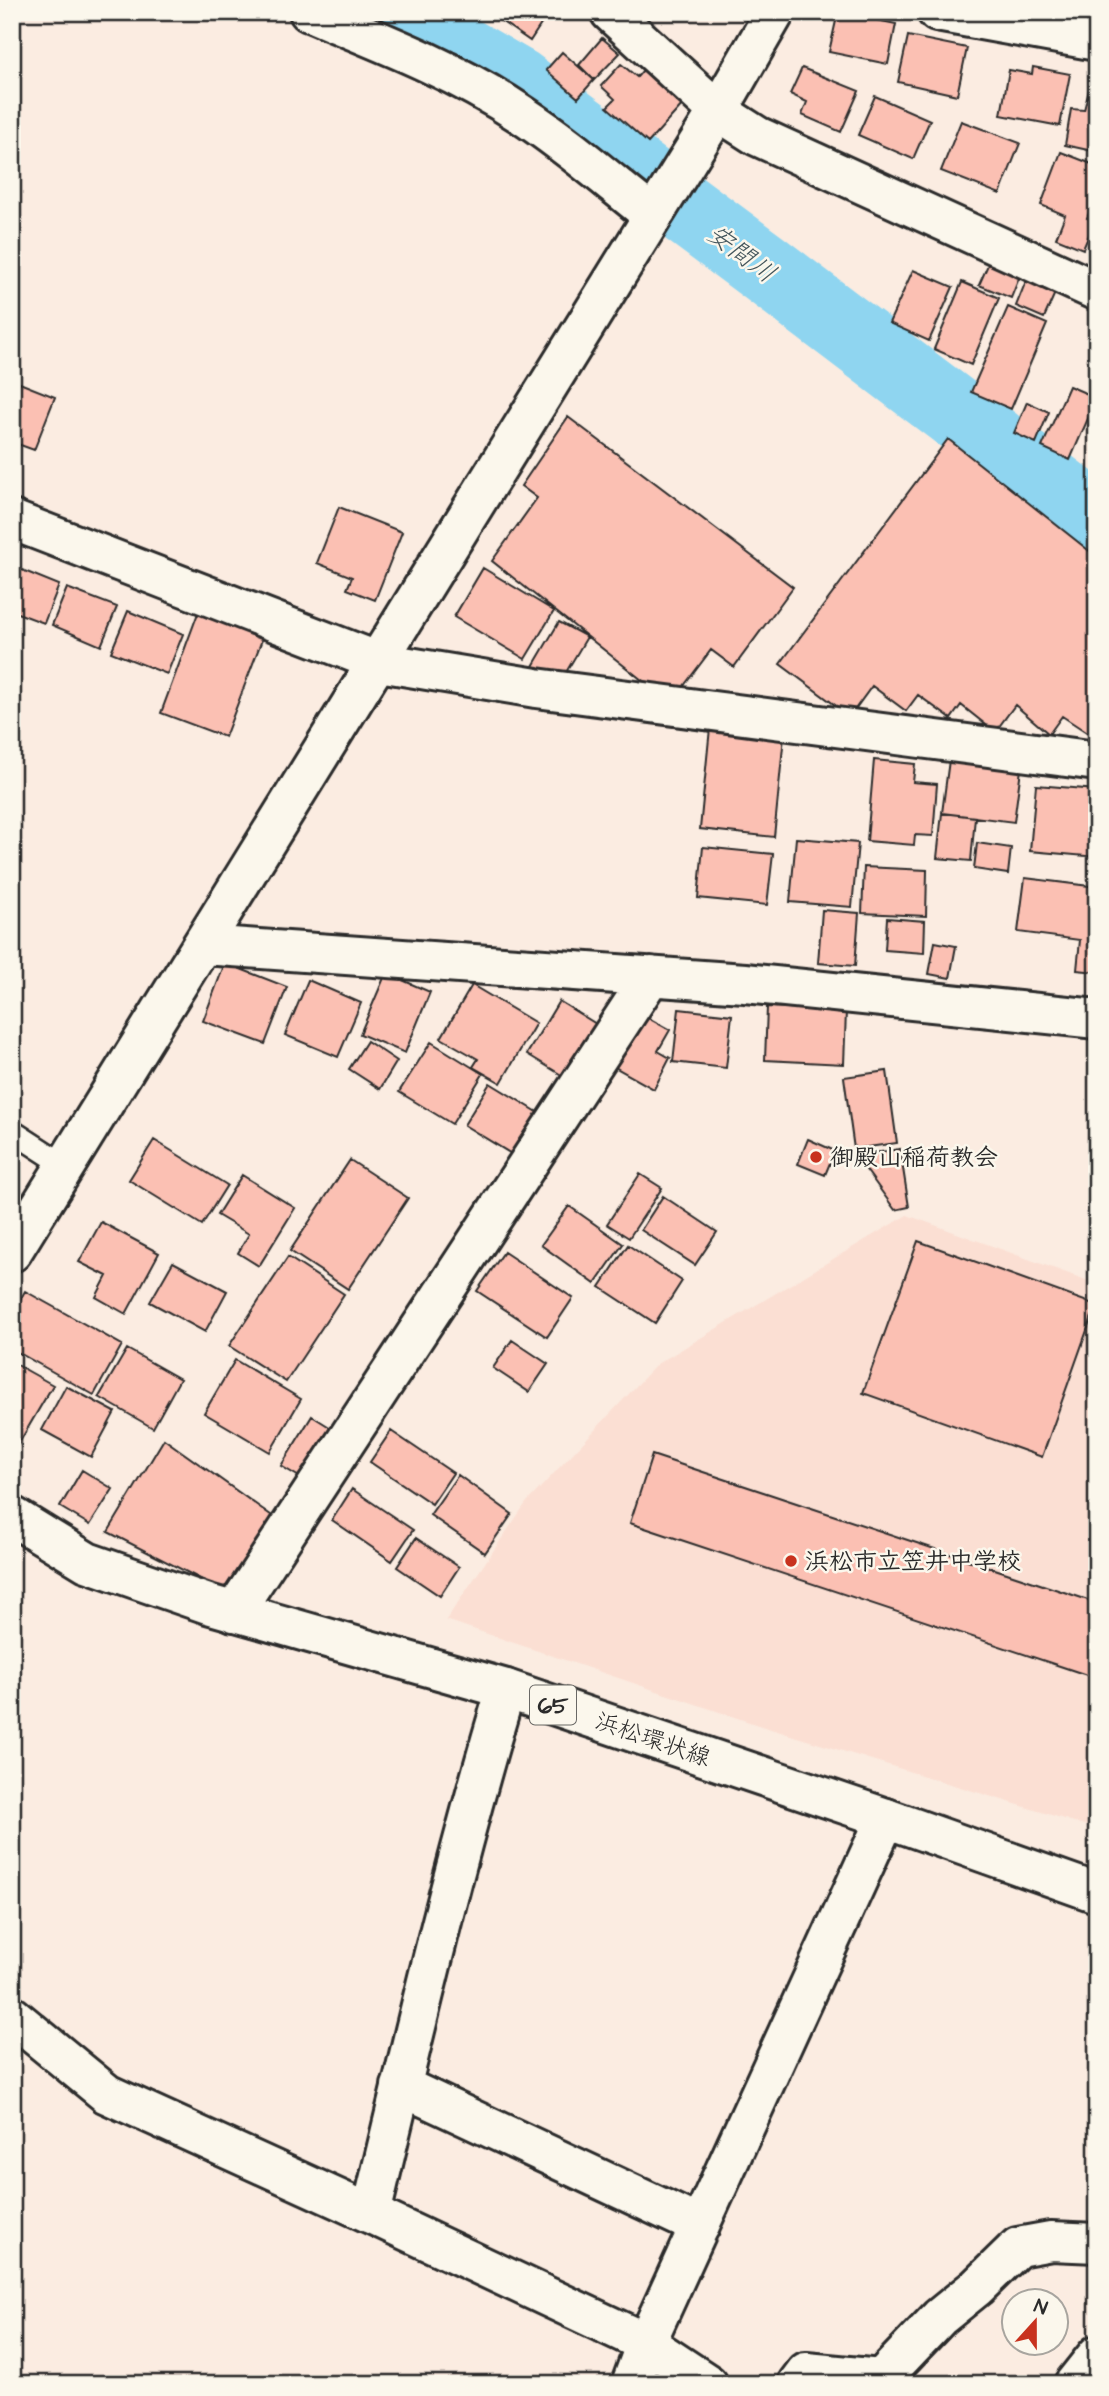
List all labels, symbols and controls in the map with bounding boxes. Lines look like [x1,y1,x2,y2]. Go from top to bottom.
water label: 安間川 [699,216,783,292]
place label: 御殿山稲荷教会 [830,1141,998,1175]
marker: 御殿山稲荷教会 [808,1149,824,1165]
place label: 浜松市立笠井中学校 [805,1545,1021,1579]
marker: 浜松市立笠井中学校 [783,1553,799,1569]
road number: 65 [530,1686,576,1724]
street label: 浜松環状線 [590,1704,715,1776]
north arrow [1000,2288,1070,2358]
text: N [1030,2293,1051,2322]

